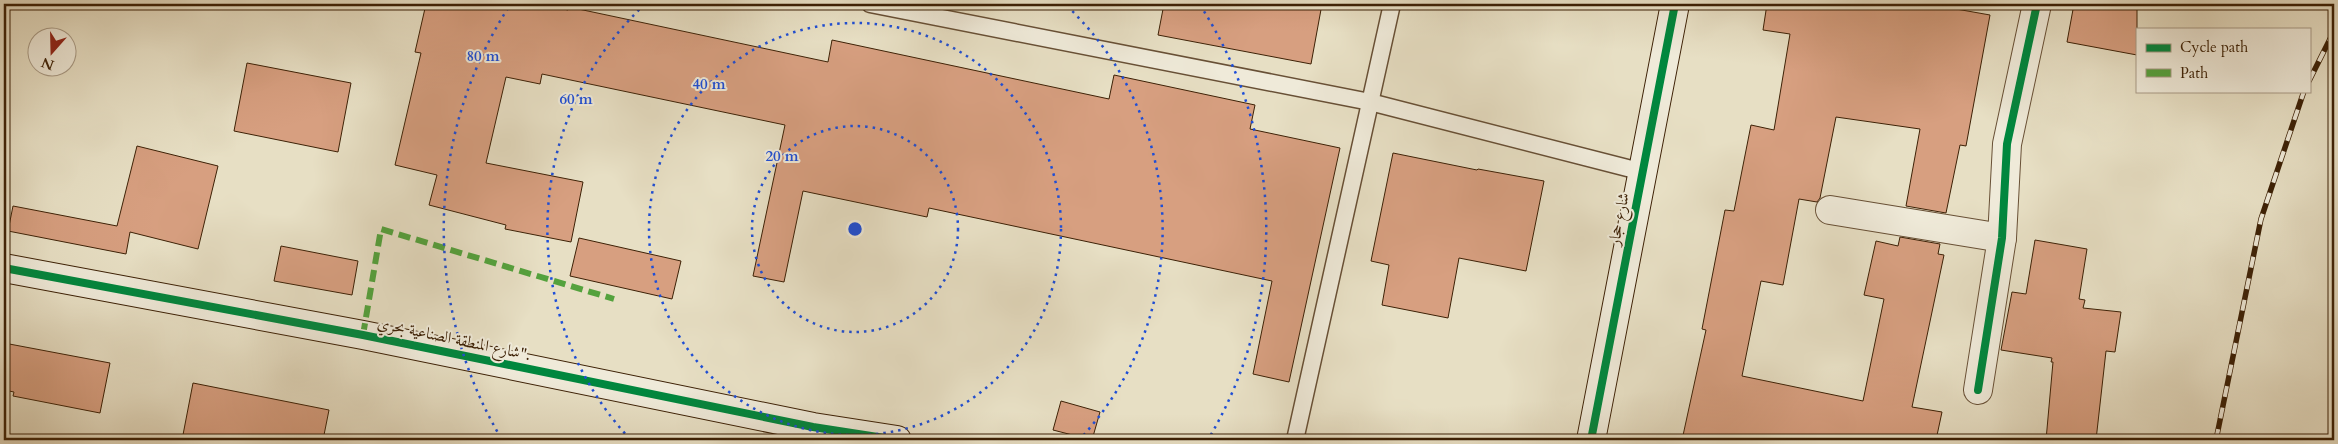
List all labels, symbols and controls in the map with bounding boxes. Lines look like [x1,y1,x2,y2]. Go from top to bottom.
north arrow [28,28,78,78]
legend [2136,28,2310,92]
text: Cycle path [2180,37,2249,57]
text: 80 m [466,46,500,66]
text: N [39,53,57,75]
text: Path [2180,63,2209,83]
text: 40 m [692,74,726,94]
text: 60 m [559,89,593,109]
text: 20 m [765,146,799,166]
street label: شارع حجار [1603,191,1637,250]
centre of rings [846,220,864,238]
street label: شارع المنطقة الصناعية بحري". [375,312,533,368]

